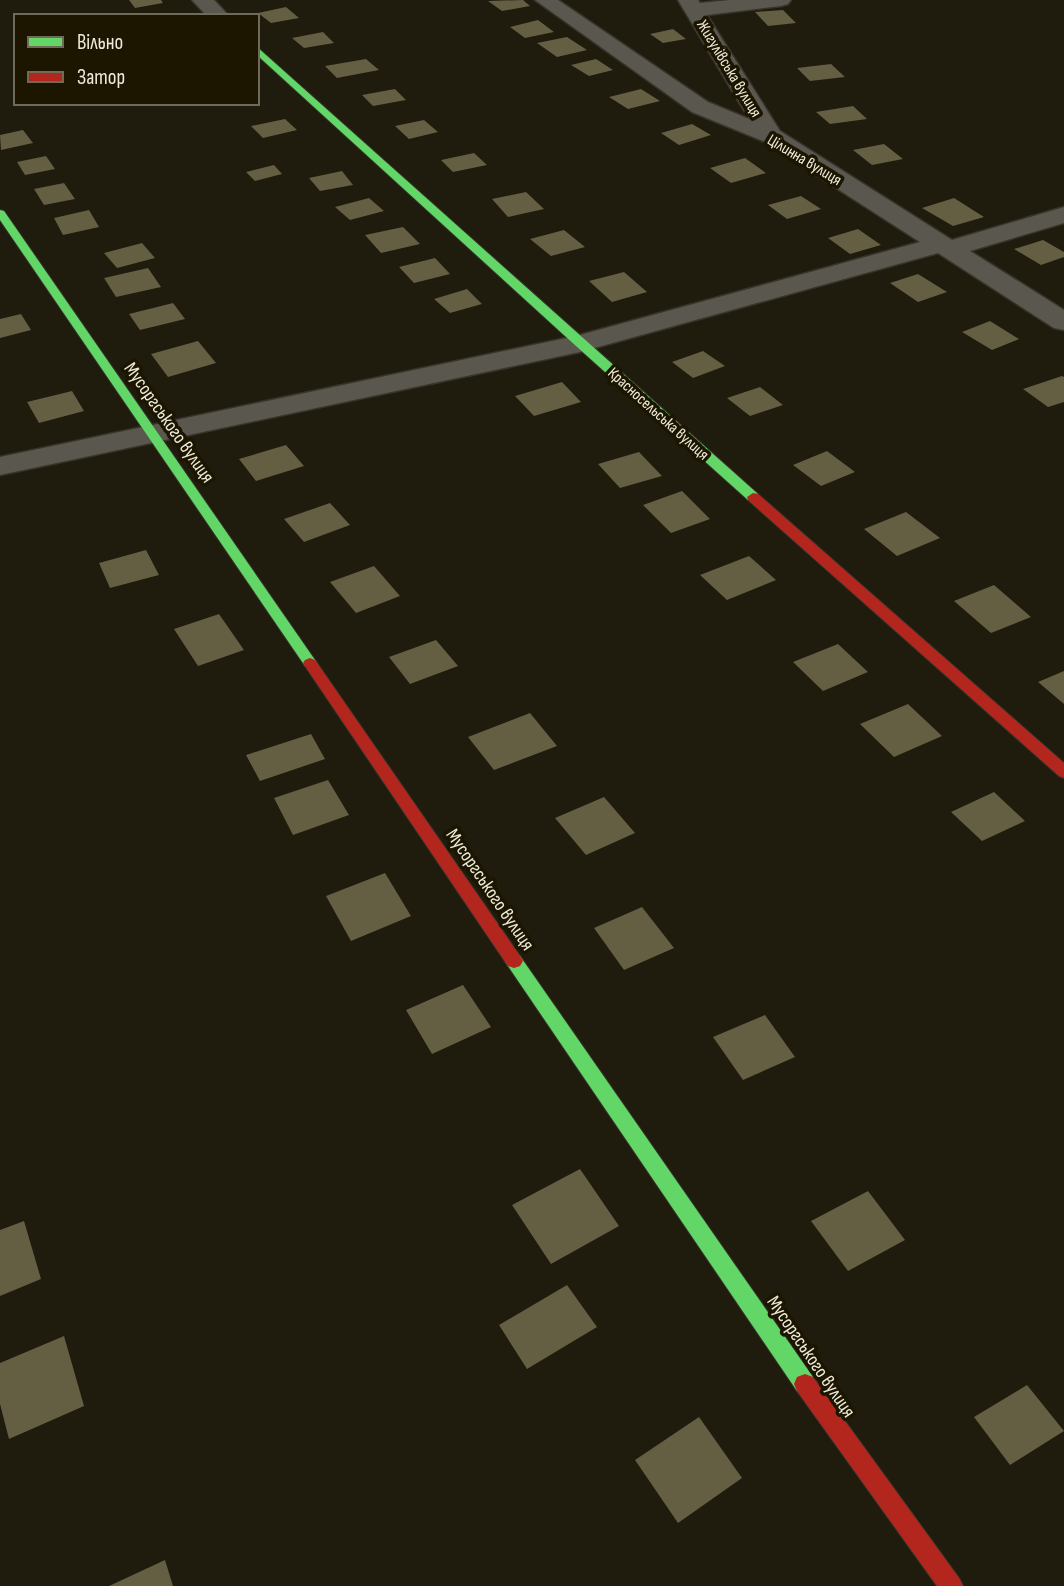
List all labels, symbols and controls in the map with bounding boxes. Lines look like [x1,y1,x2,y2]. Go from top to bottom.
legend [14,14,259,105]
street label: Жигулівська вулиця [692,17,765,121]
text: Вільно [77,30,123,55]
text: Затор [77,65,125,90]
street label: Цілинна вулиця [764,131,845,190]
street label: Мусоргського вулиця [119,358,219,488]
street label: Красносельська вулиця [604,364,712,464]
street label: Мусоргського вулиця [441,825,539,955]
street label: Мусоргського вулиця [762,1292,860,1422]

